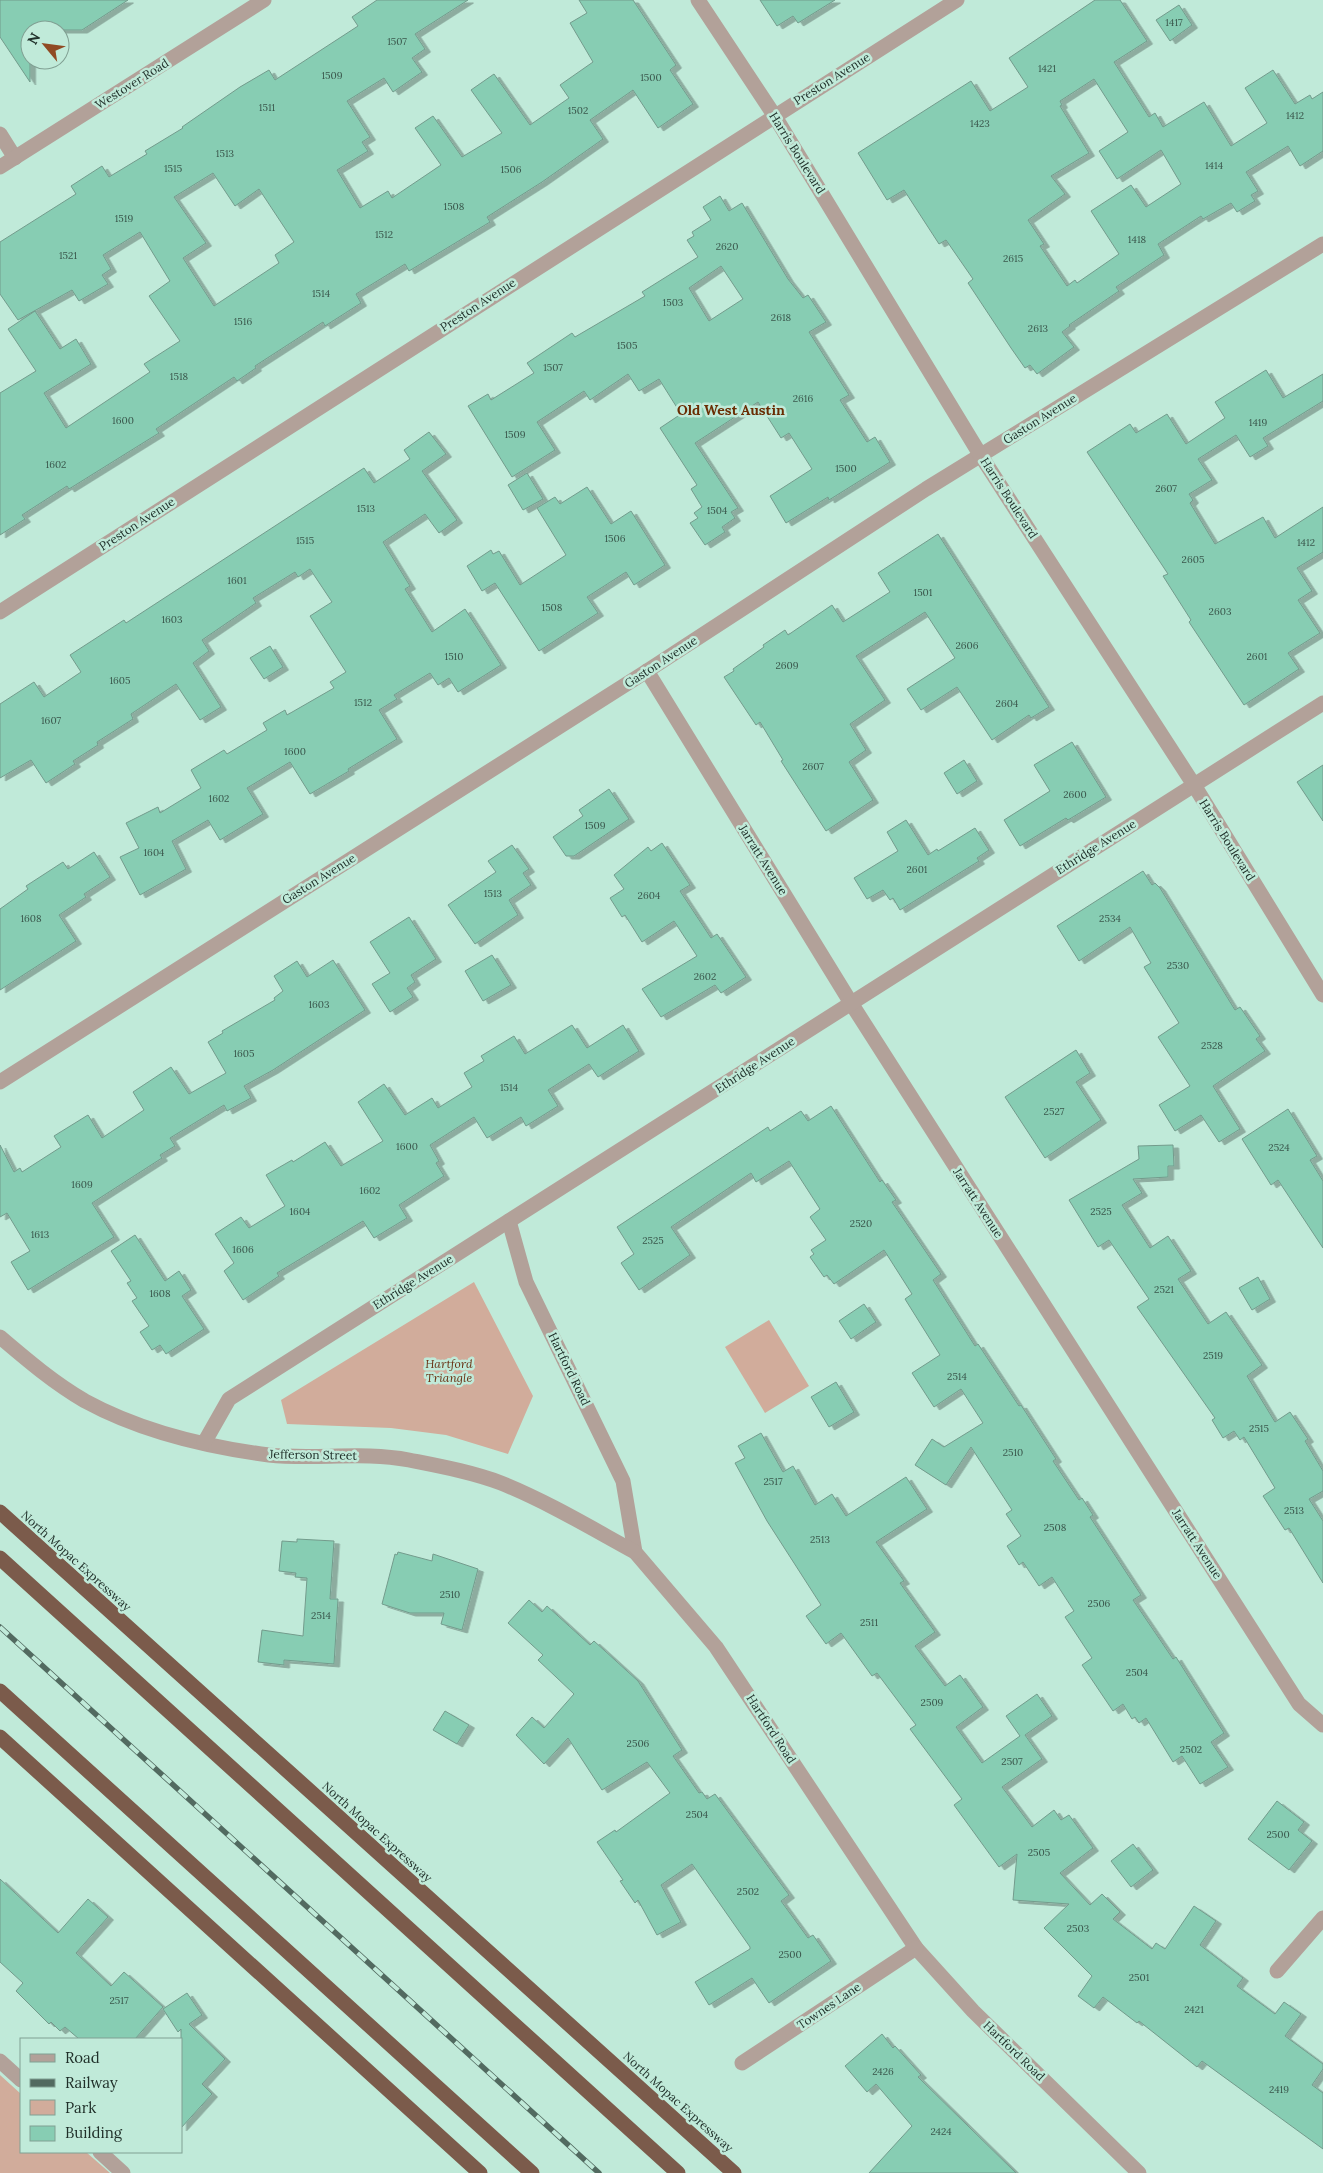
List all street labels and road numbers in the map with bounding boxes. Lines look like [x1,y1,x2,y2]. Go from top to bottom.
street label: Preston Avenue [791,49,873,108]
street label: Westover Road [92,55,171,112]
street label: Harris Boulevard [766,109,829,196]
street label: Preston Avenue [437,274,519,335]
street label: Gaston Avenue [1000,390,1080,447]
street label: Harris Boulevard [978,454,1041,541]
street label: Preston Avenue [96,493,178,554]
street label: Gaston Avenue [622,632,700,691]
street label: Harris Boulevard [1196,796,1259,883]
street label: Ethridge Avenue [1053,816,1139,877]
street label: Jarratt Avenue [735,821,791,898]
street label: Gaston Avenue [279,850,359,907]
street label: Ethridge Avenue [712,1033,798,1096]
street label: Jarratt Avenue [950,1164,1007,1241]
street label: Ethridge Avenue [370,1251,456,1312]
street label: Hartford Road [545,1330,594,1408]
street label: Jefferson Street [268,1446,357,1463]
street label: Jarratt Avenue [1169,1505,1226,1582]
street label: North Mopac Expressway [18,1507,135,1614]
street label: Hartford Road [743,1691,799,1766]
street label: North Mopac Expressway [319,1778,436,1885]
street label: Townes Lane [794,1979,864,2032]
street label: Hartford Road [980,2018,1048,2084]
street label: North Mopac Expressway [620,2048,737,2155]

